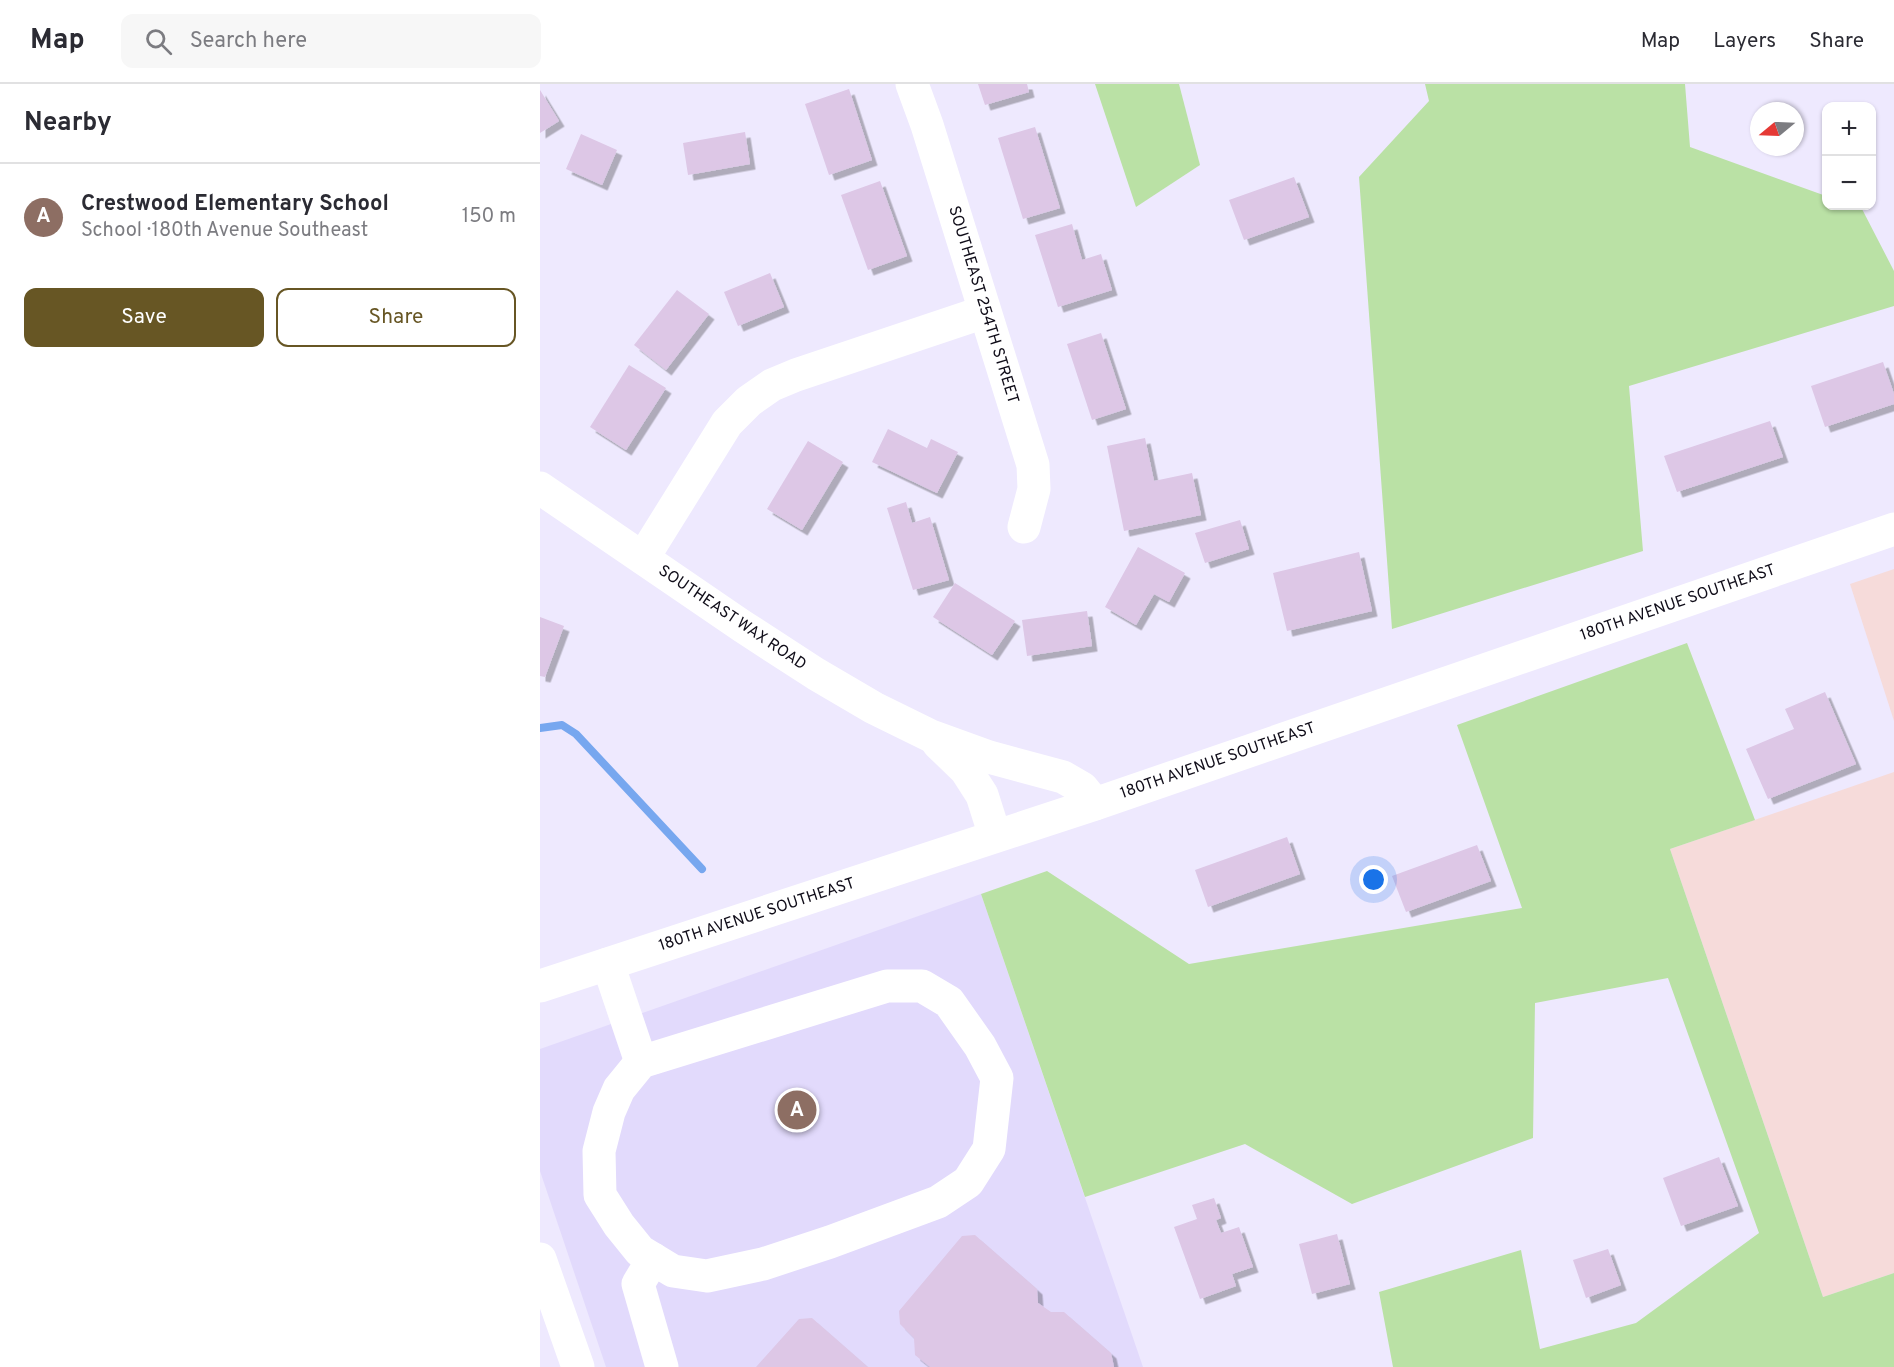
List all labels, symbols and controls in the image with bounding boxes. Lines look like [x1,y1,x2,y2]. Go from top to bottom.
search box [121,14,541,68]
text: Map [30,23,85,59]
icon: search [142,25,175,58]
text: Search here [190,28,307,55]
text: Map [1641,28,1680,55]
text: Layers [1713,28,1776,55]
text: Share [1809,28,1864,55]
north arrow [1750,102,1804,156]
map controls [1822,102,1876,210]
button: + [1822,102,1876,156]
text: Nearby [24,107,112,140]
button: − [1822,156,1876,210]
text: Crestwood Elementary School [81,191,389,218]
text: A [36,204,51,230]
text: 150 m [462,204,516,230]
street label: SOUTHEAST 254TH STREET [943,204,1023,406]
text: School · 180th Avenue Southeast [81,218,368,244]
button: Save [24,288,264,347]
button: Share [276,288,516,347]
street label: 180TH AVENUE SOUTHEAST [1578,560,1778,646]
street label: SOUTHEAST WAX ROAD [654,561,810,675]
street label: 180TH AVENUE SOUTHEAST [1118,718,1318,804]
your location [1359,865,1388,894]
street label: 180TH AVENUE SOUTHEAST [656,874,858,956]
pin: A [778,1088,816,1132]

